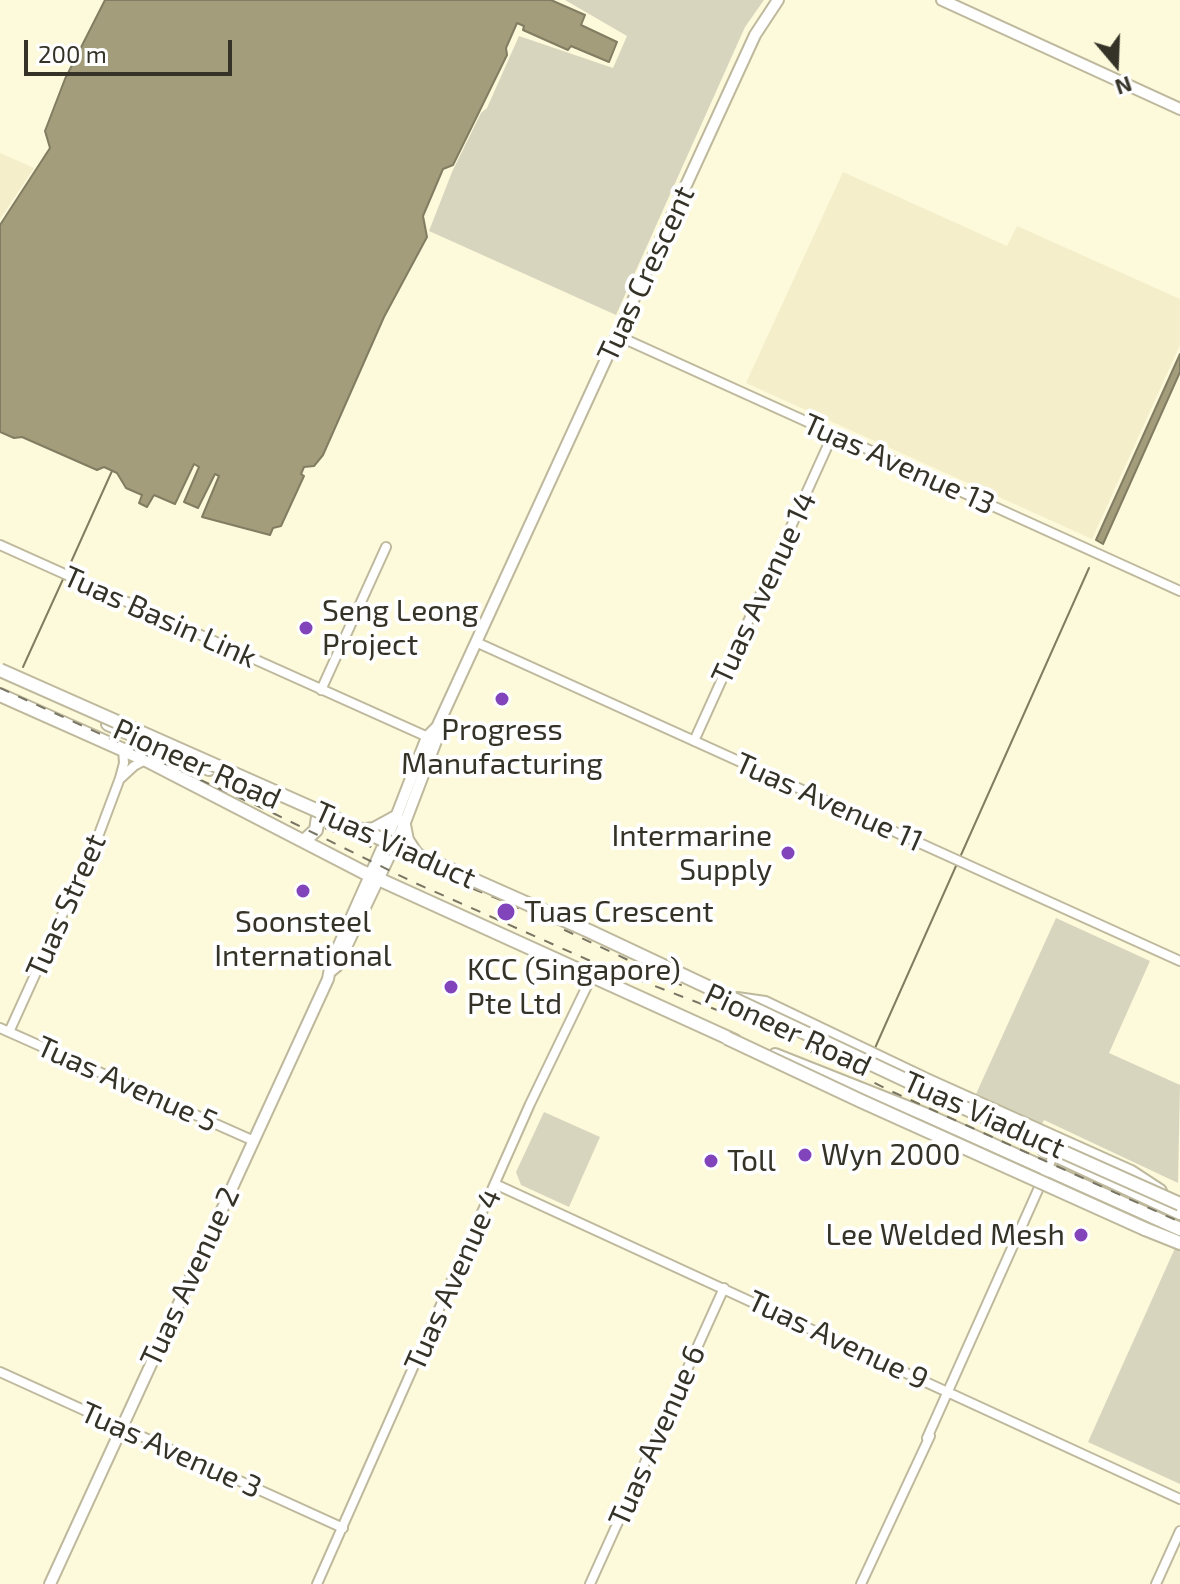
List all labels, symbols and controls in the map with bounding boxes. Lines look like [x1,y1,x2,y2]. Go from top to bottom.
scale bar [28,24,236,74]
north arrow [1076,24,1156,104]
text: 200 m [38,39,107,68]
text: N [1112,72,1136,102]
street label: Tuas Crescent [590,180,702,368]
street label: Tuas Avenue 13 [798,406,1000,522]
street label: Tuas Avenue 14 [704,486,824,690]
street label: Tuas Basin Link [58,558,262,676]
place label: Seng Leong Project [322,593,478,664]
marker: Seng Leong Project [297,619,315,637]
marker: Progress Manufacturing [493,690,511,708]
street label: Pioneer Road [108,711,286,817]
place label: Progress Manufacturing [401,712,603,782]
street label: Tuas Avenue 11 [730,745,928,859]
street label: Tuas Viaduct [309,793,481,897]
place label: Intermarine Supply [611,818,772,888]
street label: Tuas Street [18,829,114,983]
marker: Intermarine Supply [779,844,797,862]
marker: Soonsteel International [294,882,312,900]
place label: Tuas Crescent [524,894,714,930]
marker: Tuas Crescent [495,901,517,923]
place label: Soonsteel International [214,904,392,974]
place label: KCC (Singapore) Pte Ltd [467,952,681,1022]
street label: Pioneer Road [699,976,877,1084]
marker: KCC (Singapore) Pte Ltd [442,978,460,996]
street label: Tuas Avenue 5 [31,1028,223,1140]
street label: Tuas Viaduct [898,1063,1070,1167]
place label: Wyn 2000 [821,1137,961,1173]
place label: Toll [727,1143,776,1179]
marker: Wyn 2000 [796,1146,814,1164]
marker: Toll [702,1152,720,1170]
street label: Tuas Avenue 2 [133,1181,247,1373]
street label: Tuas Avenue 4 [397,1183,509,1377]
place label: Lee Welded Mesh [826,1217,1065,1253]
marker: Lee Welded Mesh [1072,1226,1090,1244]
street label: Tuas Avenue 9 [742,1283,934,1397]
street label: Tuas Avenue 6 [601,1340,713,1532]
street label: Tuas Avenue 3 [75,1394,267,1506]

